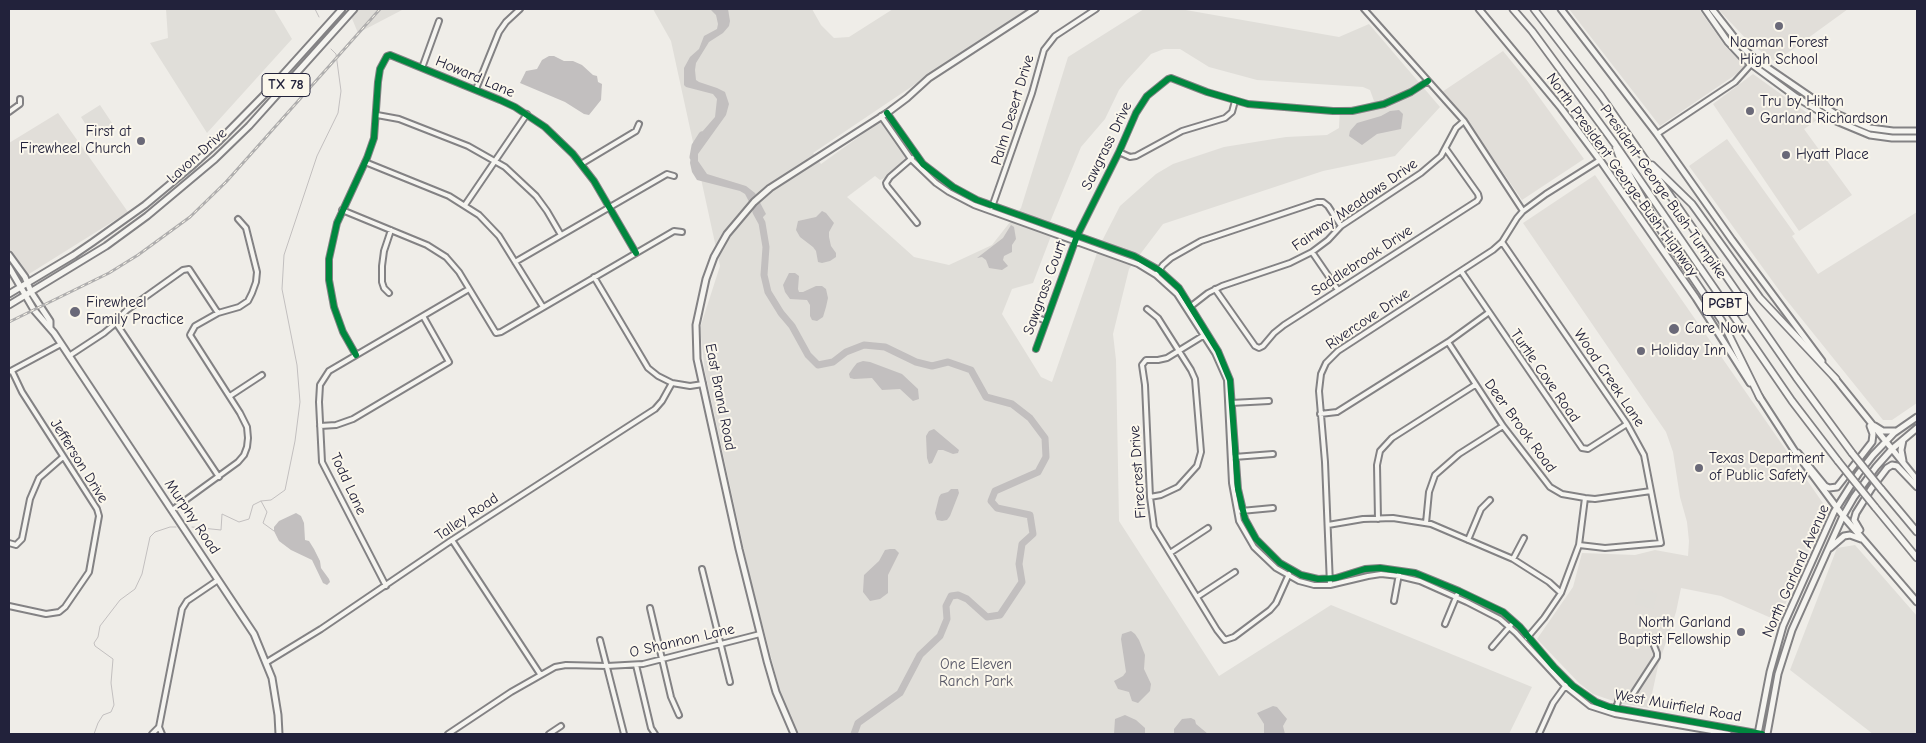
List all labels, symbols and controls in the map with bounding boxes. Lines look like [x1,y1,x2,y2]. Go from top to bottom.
marker: Naaman Forest High School [1773,20,1785,32]
place label: Naaman Forest High School [1730,34,1828,69]
street label: Howard Lane [433,52,517,102]
street label: Palm Desert Drive [988,53,1038,167]
street label: North President George Bush Highway [1542,70,1702,280]
road number: TX 78 [262,74,310,96]
place label: Tru by Hilton Garland Richardson [1760,93,1888,128]
street label: Sawgrass Drive [1078,99,1136,193]
street label: President George Bush Turnpike [1596,102,1730,282]
marker: Tru by Hilton Garland Richardson [1744,105,1756,117]
place label: First at Firewheel Church [20,123,131,158]
street label: Lavon Drive [163,124,231,188]
marker: First at Firewheel Church [135,135,147,147]
place label: Hyatt Place [1796,146,1869,164]
marker: Hyatt Place [1780,149,1792,161]
street label: Fairway Meadows Drive [1289,155,1421,255]
street label: Saddlebrook Drive [1308,222,1416,300]
street label: Sawgrass Court [1020,239,1070,337]
street label: Rivercove Drive [1323,284,1413,354]
road number: PGBT [1702,292,1748,316]
place label: Firewheel Family Practice [86,294,184,329]
marker: Firewheel Family Practice [68,305,82,319]
place label: Care Now [1685,320,1747,338]
marker: Care Now [1667,322,1681,336]
street label: Turtle Cove Road [1506,326,1584,426]
street label: Wood Creek Lane [1570,326,1648,430]
street label: East Brand Road [701,342,739,452]
place label: Holiday Inn [1651,342,1726,360]
marker: Holiday Inn [1635,345,1647,357]
street label: Deer Brook Road [1480,376,1560,476]
street label: Jefferson Drive [46,416,112,506]
street label: Firecrest Drive [1126,425,1150,519]
street label: Todd Lane [326,450,370,518]
place label: Texas Department of Public Safety [1709,450,1824,485]
marker: Texas Department of Public Safety [1693,462,1705,474]
street label: Murphy Road [160,476,224,558]
street label: Talley Road [432,489,502,545]
street label: North Garland Avenue [1759,502,1833,640]
place label: North Garland Baptist Fellowship [1619,614,1731,649]
street label: O Shannon Lane [628,620,736,662]
marker: North Garland Baptist Fellowship [1735,626,1747,638]
park label: One Eleven Ranch Park [939,656,1013,691]
street label: West Muirfield Road [1613,686,1743,726]

